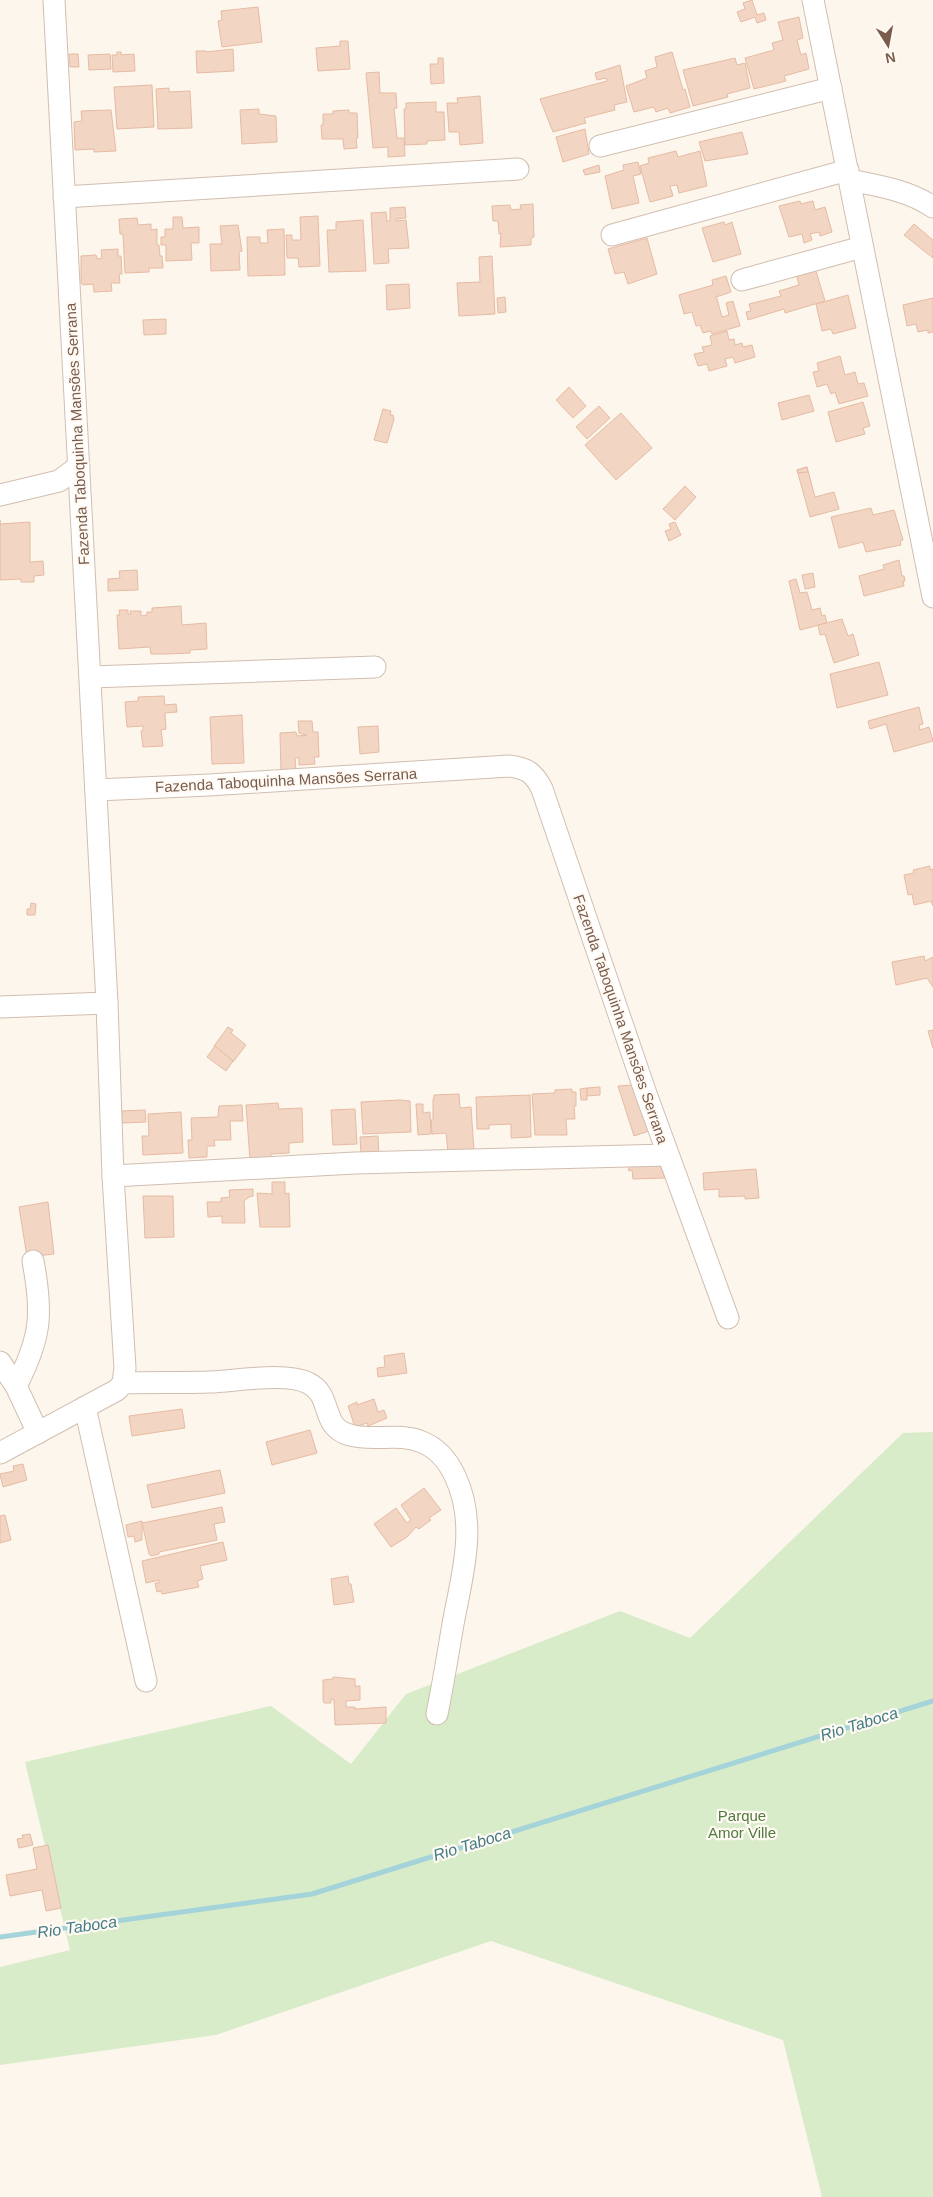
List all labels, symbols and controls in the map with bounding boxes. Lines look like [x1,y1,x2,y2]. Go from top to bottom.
north arrow [863,20,913,70]
text: N [884,49,897,67]
street label: Fazenda Taboquinha Mansões Serrana [62,302,92,565]
street label: Fazenda Taboquinha Mansões Serrana [155,765,418,795]
street label: Fazenda Taboquinha Mansões Serrana [570,892,672,1146]
water label: Rio Taboca [818,1704,900,1744]
park label: Parque Amor Ville [708,1807,776,1841]
water label: Rio Taboca [431,1824,513,1864]
water label: Rio Taboca [36,1913,118,1941]

